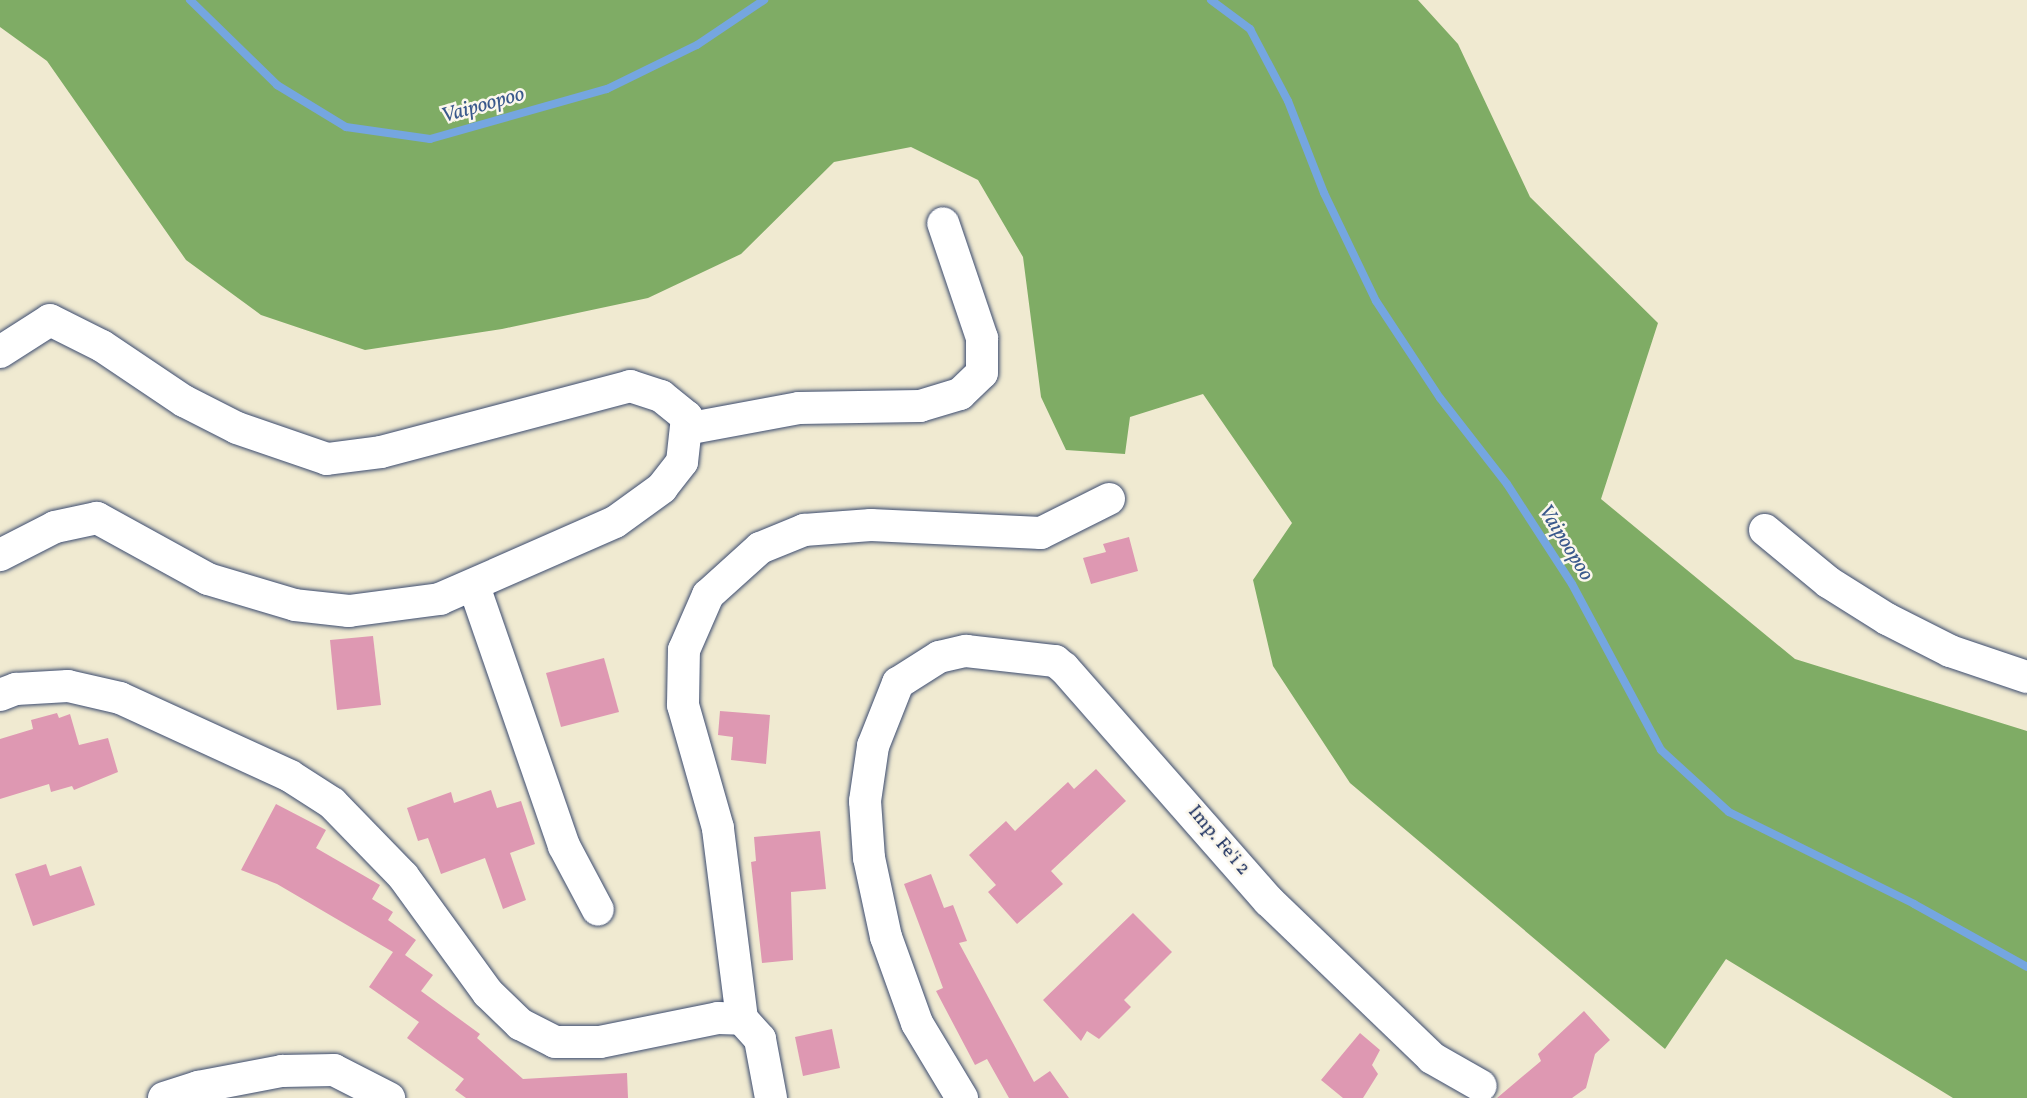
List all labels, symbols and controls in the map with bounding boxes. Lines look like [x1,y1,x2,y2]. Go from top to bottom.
water label: Vaipoopoo [439,82,527,130]
water label: Vaipoopoo [1532,500,1598,586]
street label: Imp. Fe'i 2 [1182,801,1254,881]

